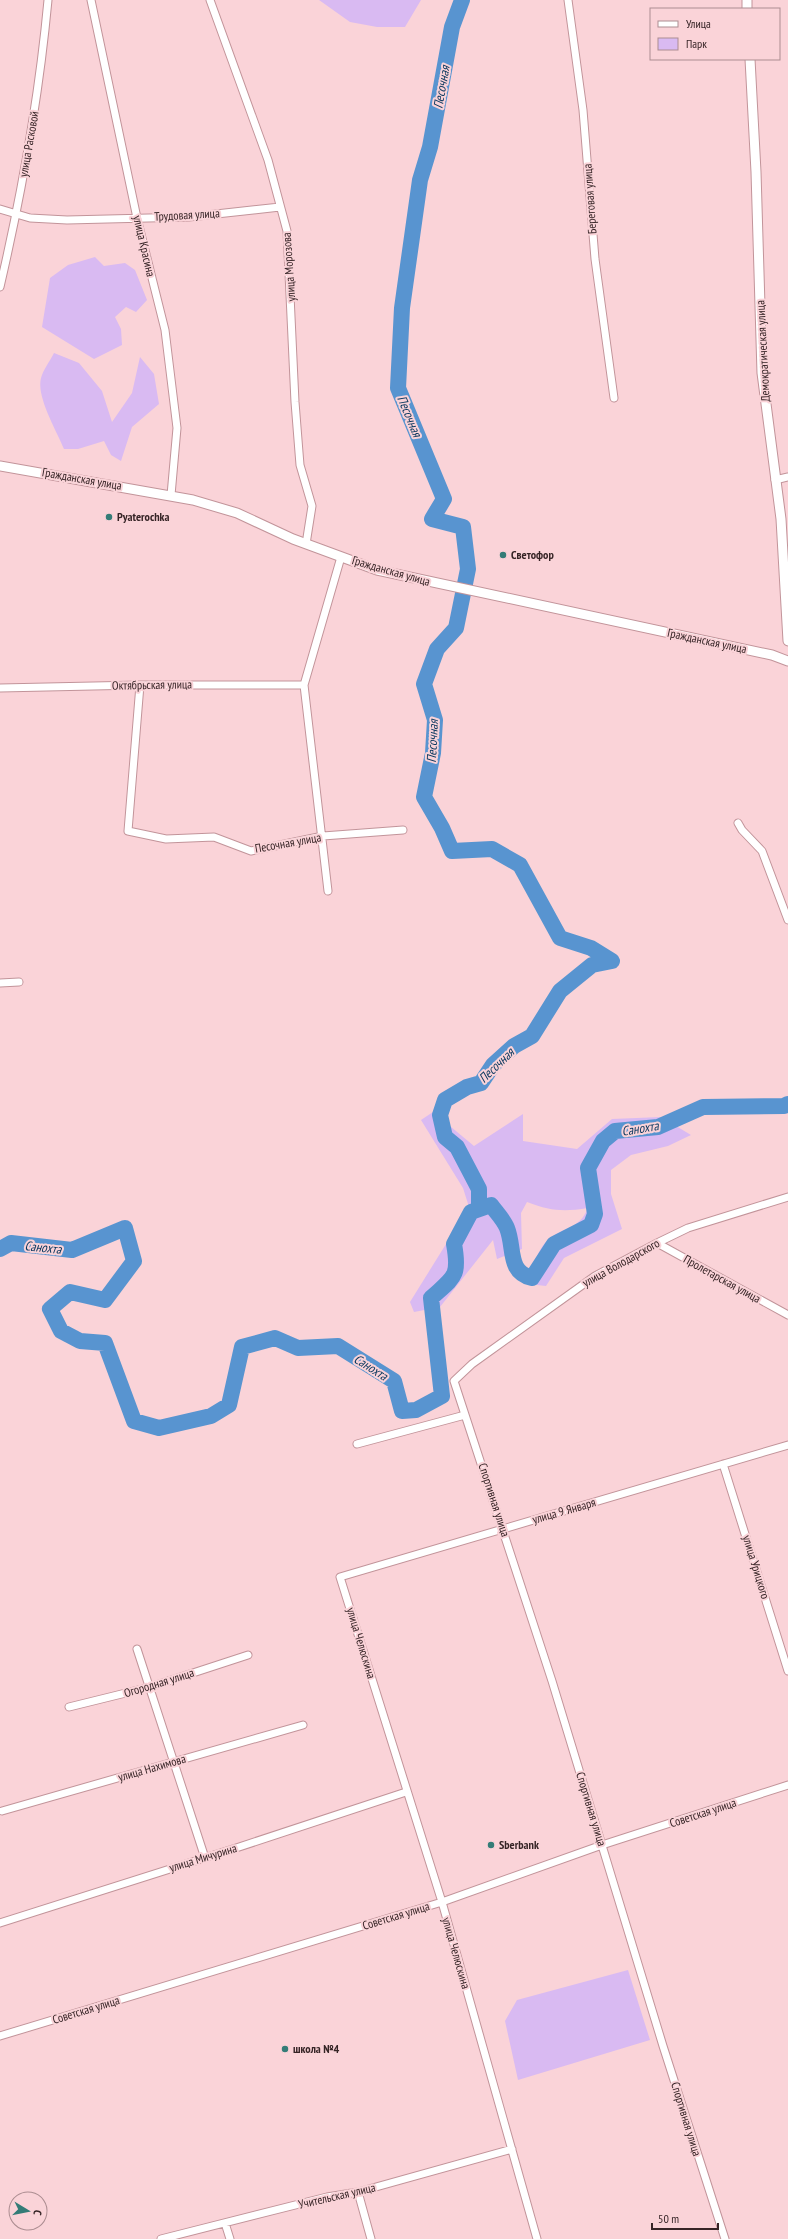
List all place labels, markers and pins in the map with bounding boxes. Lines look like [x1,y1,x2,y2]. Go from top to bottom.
place label: Pyaterochka [117,509,169,524]
marker: Pyaterochka [104,512,114,522]
place label: Светофор [511,547,554,562]
marker: Светофор [498,550,508,560]
place label: Sberbank [499,1837,539,1852]
marker: Sberbank [486,1840,496,1850]
place label: школа №4 [293,2041,340,2056]
marker: школа №4 [280,2044,290,2054]

